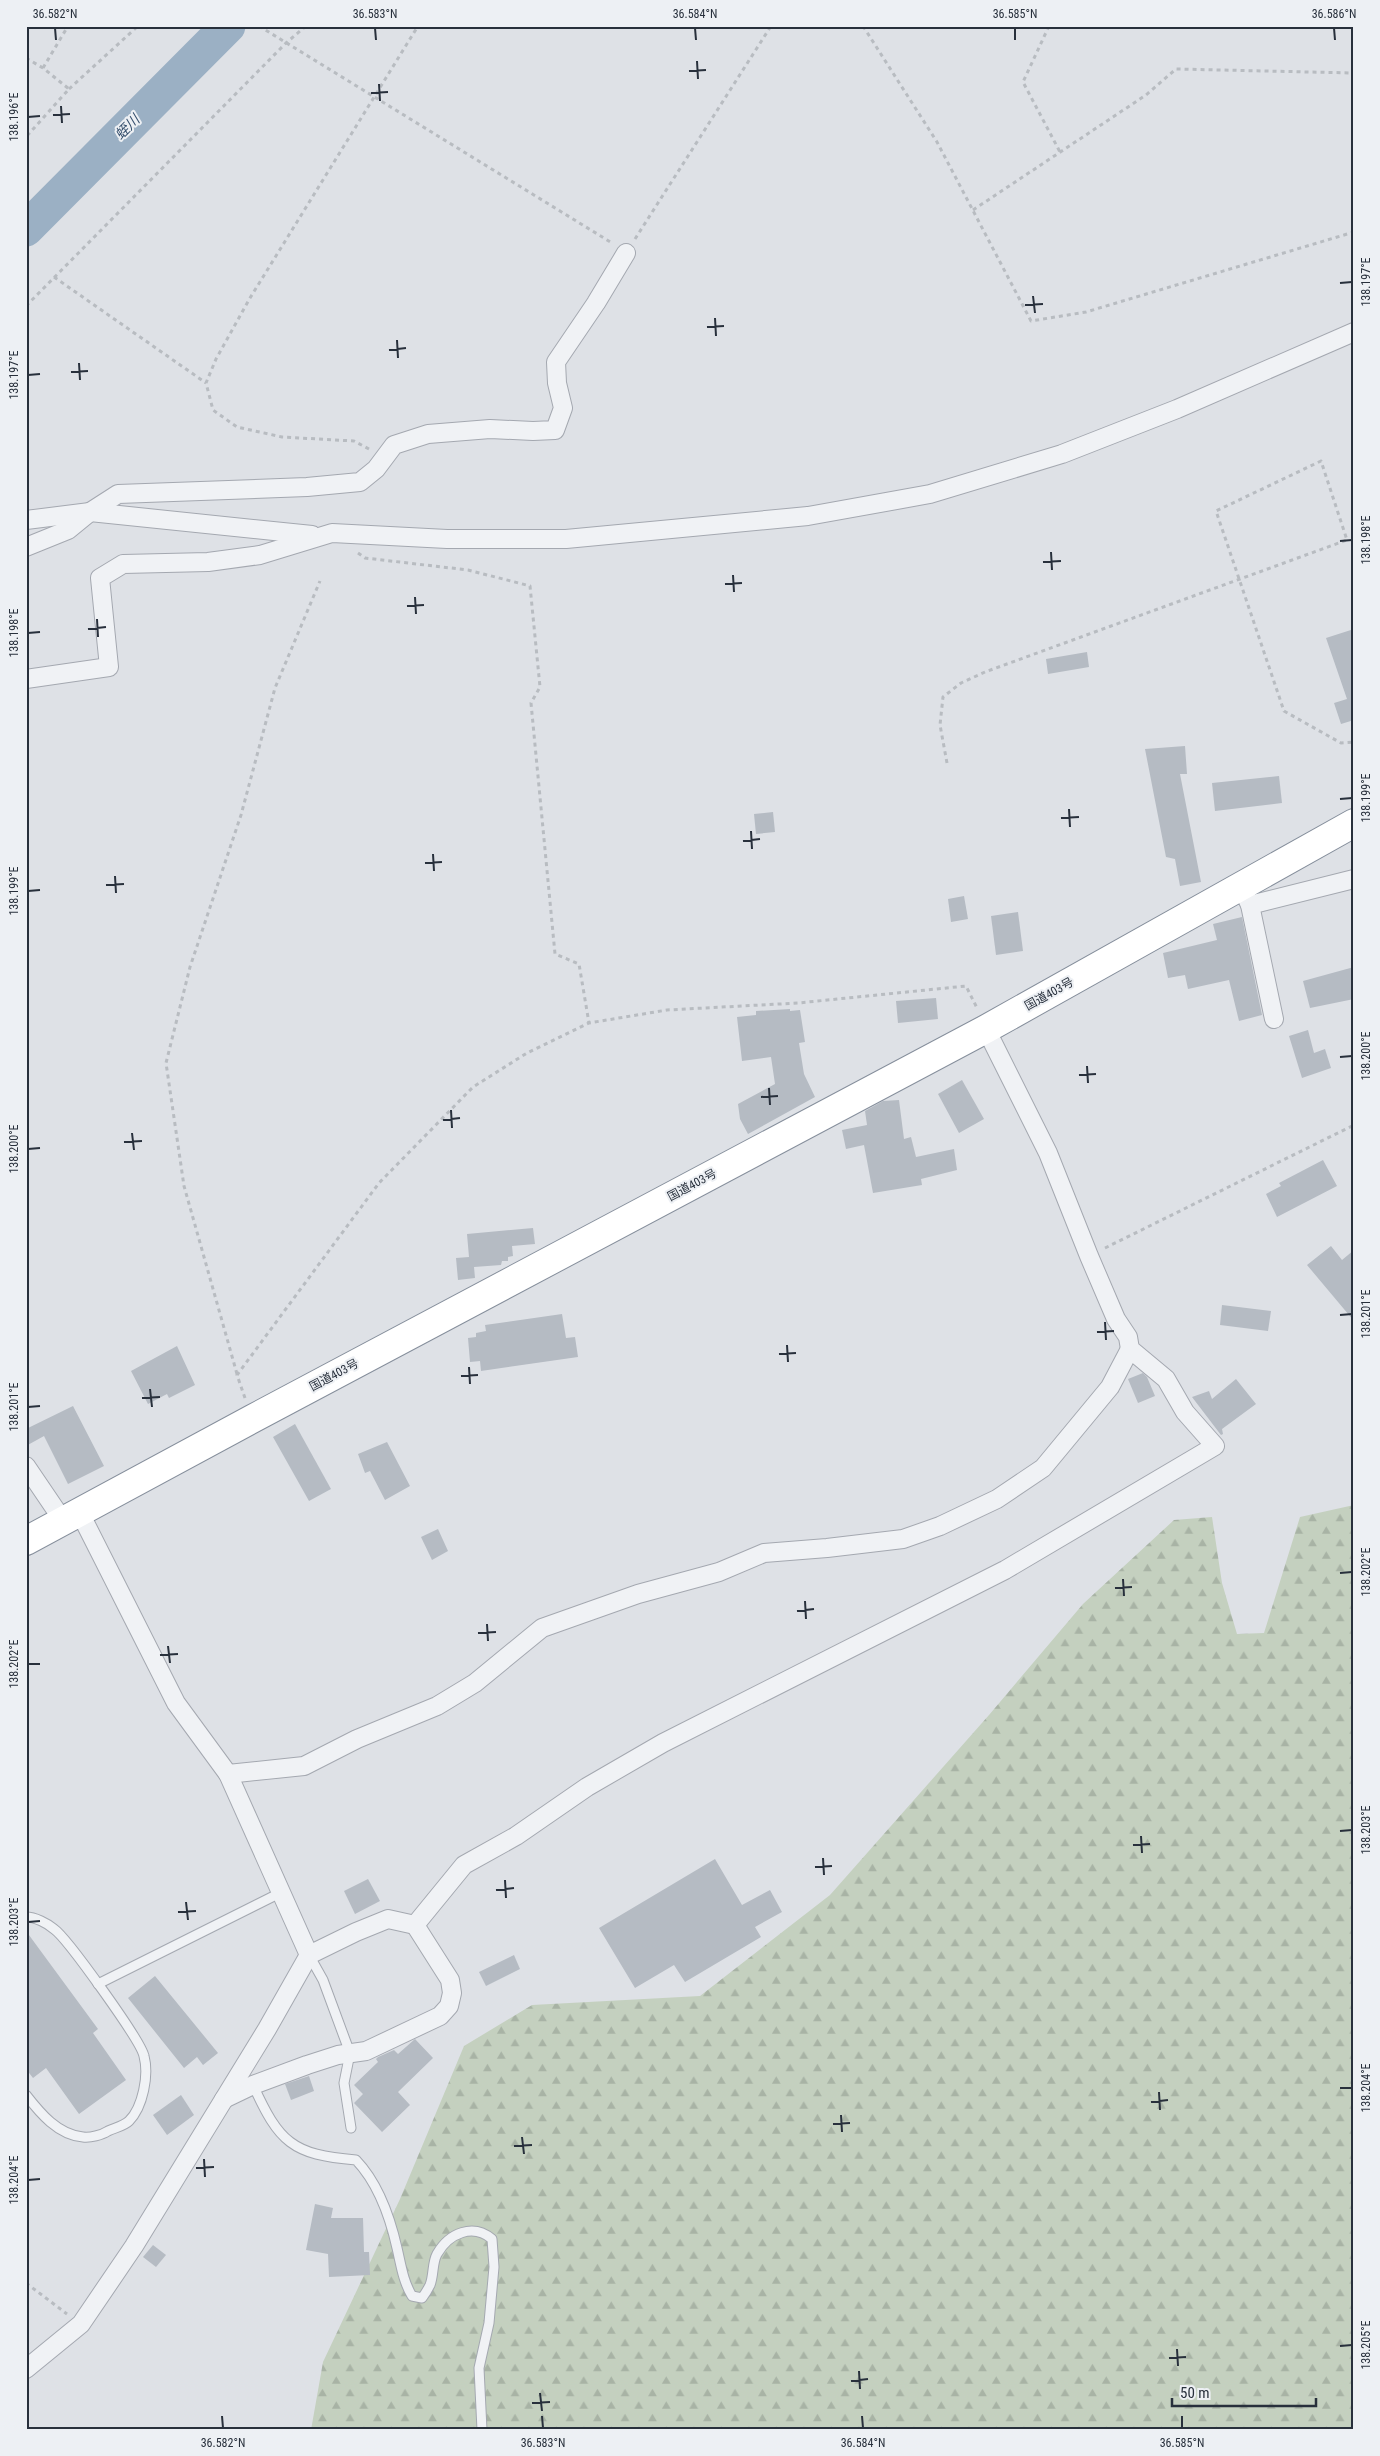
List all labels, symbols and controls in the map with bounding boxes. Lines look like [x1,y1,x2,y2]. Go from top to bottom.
text: 36.582°N [33,7,77,21]
text: 36.583°N [353,7,397,21]
text: 36.584°N [673,7,717,21]
text: 36.585°N [993,7,1037,21]
text: 36.586°N [1312,7,1356,21]
text: 138.196°E [7,92,21,142]
water label: 蛭川 [111,110,144,143]
text: 138.197°E [1359,257,1373,307]
text: 138.197°E [7,350,21,400]
text: 138.198°E [1359,515,1373,565]
text: 138.198°E [7,608,21,658]
text: 138.199°E [1359,773,1373,823]
text: 138.199°E [7,866,21,916]
street label: 国道403号 [1022,975,1076,1013]
text: 138.200°E [1359,1031,1373,1081]
text: 138.200°E [7,1124,21,1174]
street label: 国道403号 [665,1166,719,1204]
text: 138.201°E [1359,1289,1373,1339]
street label: 国道403号 [307,1356,361,1394]
text: 138.201°E [7,1382,21,1432]
text: 138.202°E [1359,1547,1373,1597]
text: 138.202°E [7,1639,21,1689]
text: 138.203°E [1359,1805,1373,1855]
text: 138.203°E [7,1897,21,1947]
text: 138.204°E [1359,2063,1373,2113]
text: 138.204°E [7,2155,21,2205]
text: 138.205°E [1359,2320,1373,2370]
scale bar [1172,2376,1316,2408]
text: 50 m [1180,2384,1210,2402]
text: 36.582°N [201,2436,245,2450]
text: 36.583°N [521,2436,565,2450]
text: 36.584°N [841,2436,885,2450]
text: 36.585°N [1160,2436,1204,2450]

